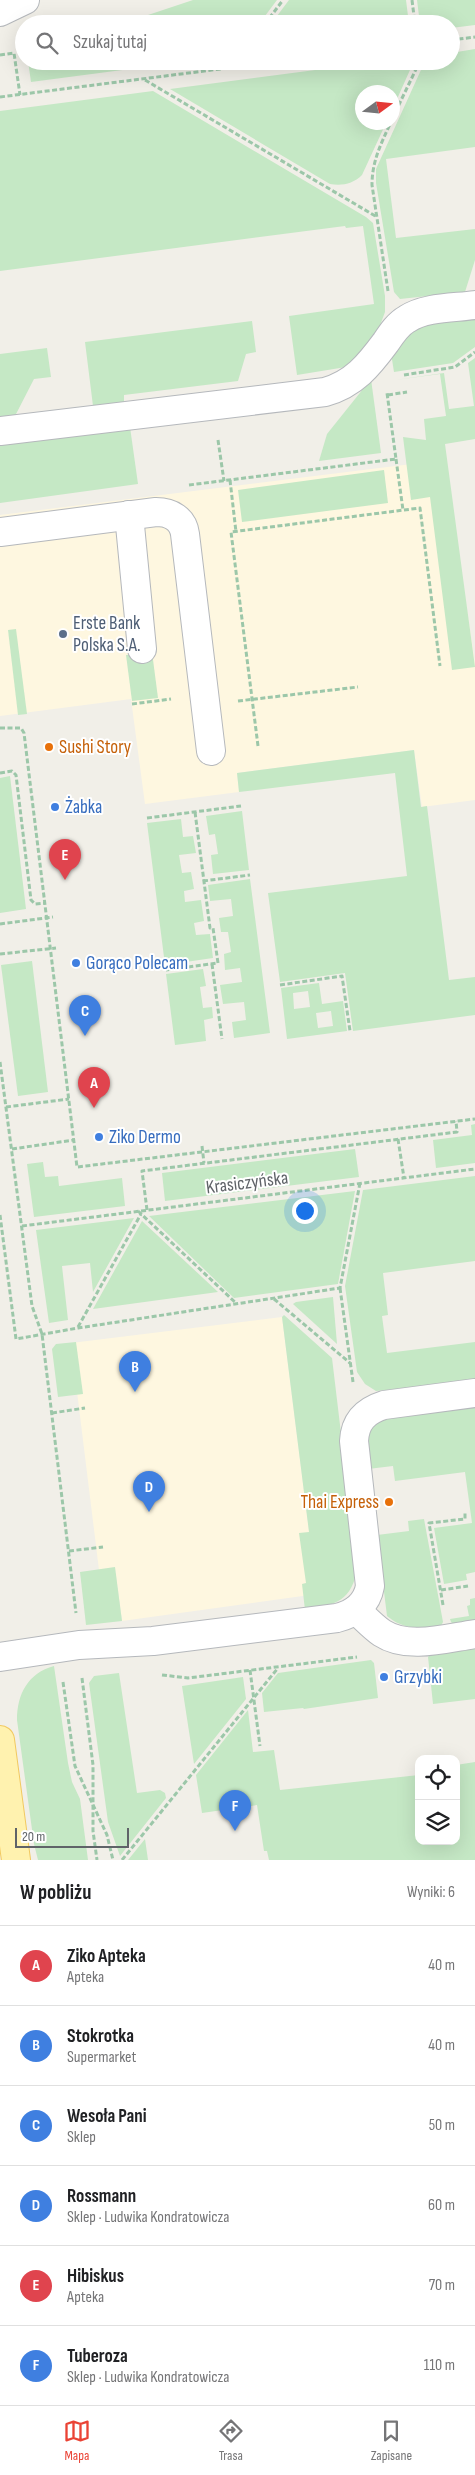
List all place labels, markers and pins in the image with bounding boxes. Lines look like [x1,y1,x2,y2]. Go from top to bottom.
place label: Erste Bank Polska S.A. [73,612,141,657]
marker: Erste Bank Polska S.A. [57,628,69,640]
place label: Sushi Story [59,736,132,759]
marker: Sushi Story [43,741,55,753]
place label: Żabka [65,796,102,819]
marker: Żabka [49,801,61,813]
pin: E [49,839,81,880]
place label: Gorąco Polecam [86,952,188,975]
marker: Gorąco Polecam [70,957,82,969]
pin: C [69,995,101,1036]
pin: A [78,1067,110,1108]
place label: Ziko Dermo [109,1126,181,1149]
marker: Ziko Dermo [93,1131,105,1143]
pin: B [119,1351,151,1392]
pin: D [133,1471,165,1512]
place label: Thai Express [300,1491,379,1514]
marker: Thai Express [383,1496,395,1508]
place label: Grzybki [394,1666,442,1689]
marker: Grzybki [378,1671,390,1683]
pin: F [219,1790,251,1831]

